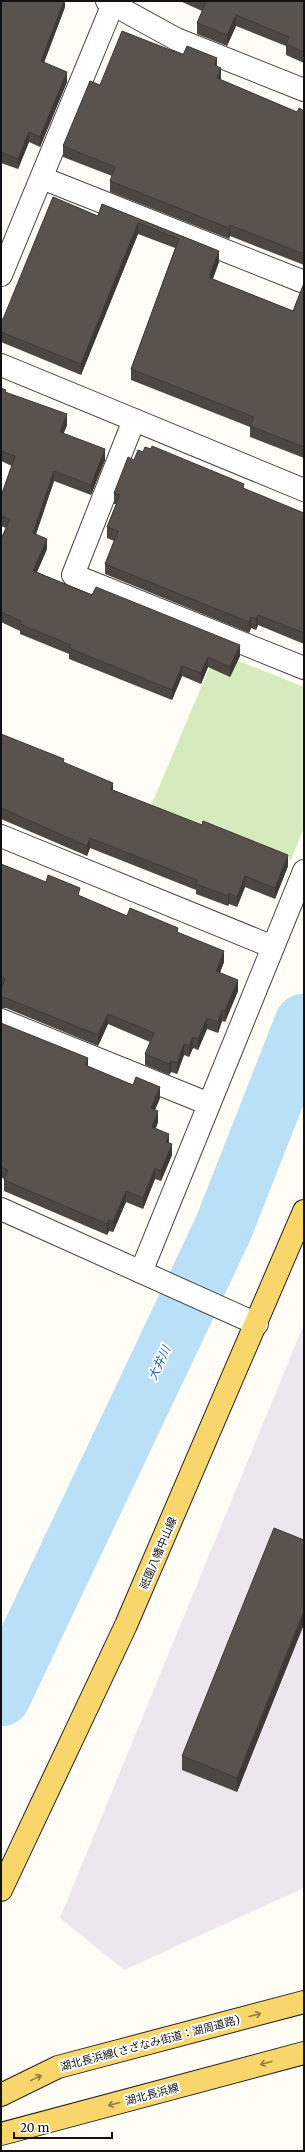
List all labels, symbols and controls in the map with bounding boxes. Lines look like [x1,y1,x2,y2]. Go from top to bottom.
water label: 大井川 [145,1342,174,1382]
street label: 祇園八幡中山線 [137,1515,179,1591]
one-way arrow [248,2011,261,2018]
street label: 湖北長浜線(さざなみ街道：湖周道路) [59,2012,241,2074]
one-way arrow [260,2060,273,2067]
one-way arrow [30,2074,42,2081]
street label: 湖北長浜線 [124,2080,180,2108]
one-way arrow [107,2101,120,2108]
scale bar [14,2114,112,2140]
text: 20 m [20,2120,49,2135]

